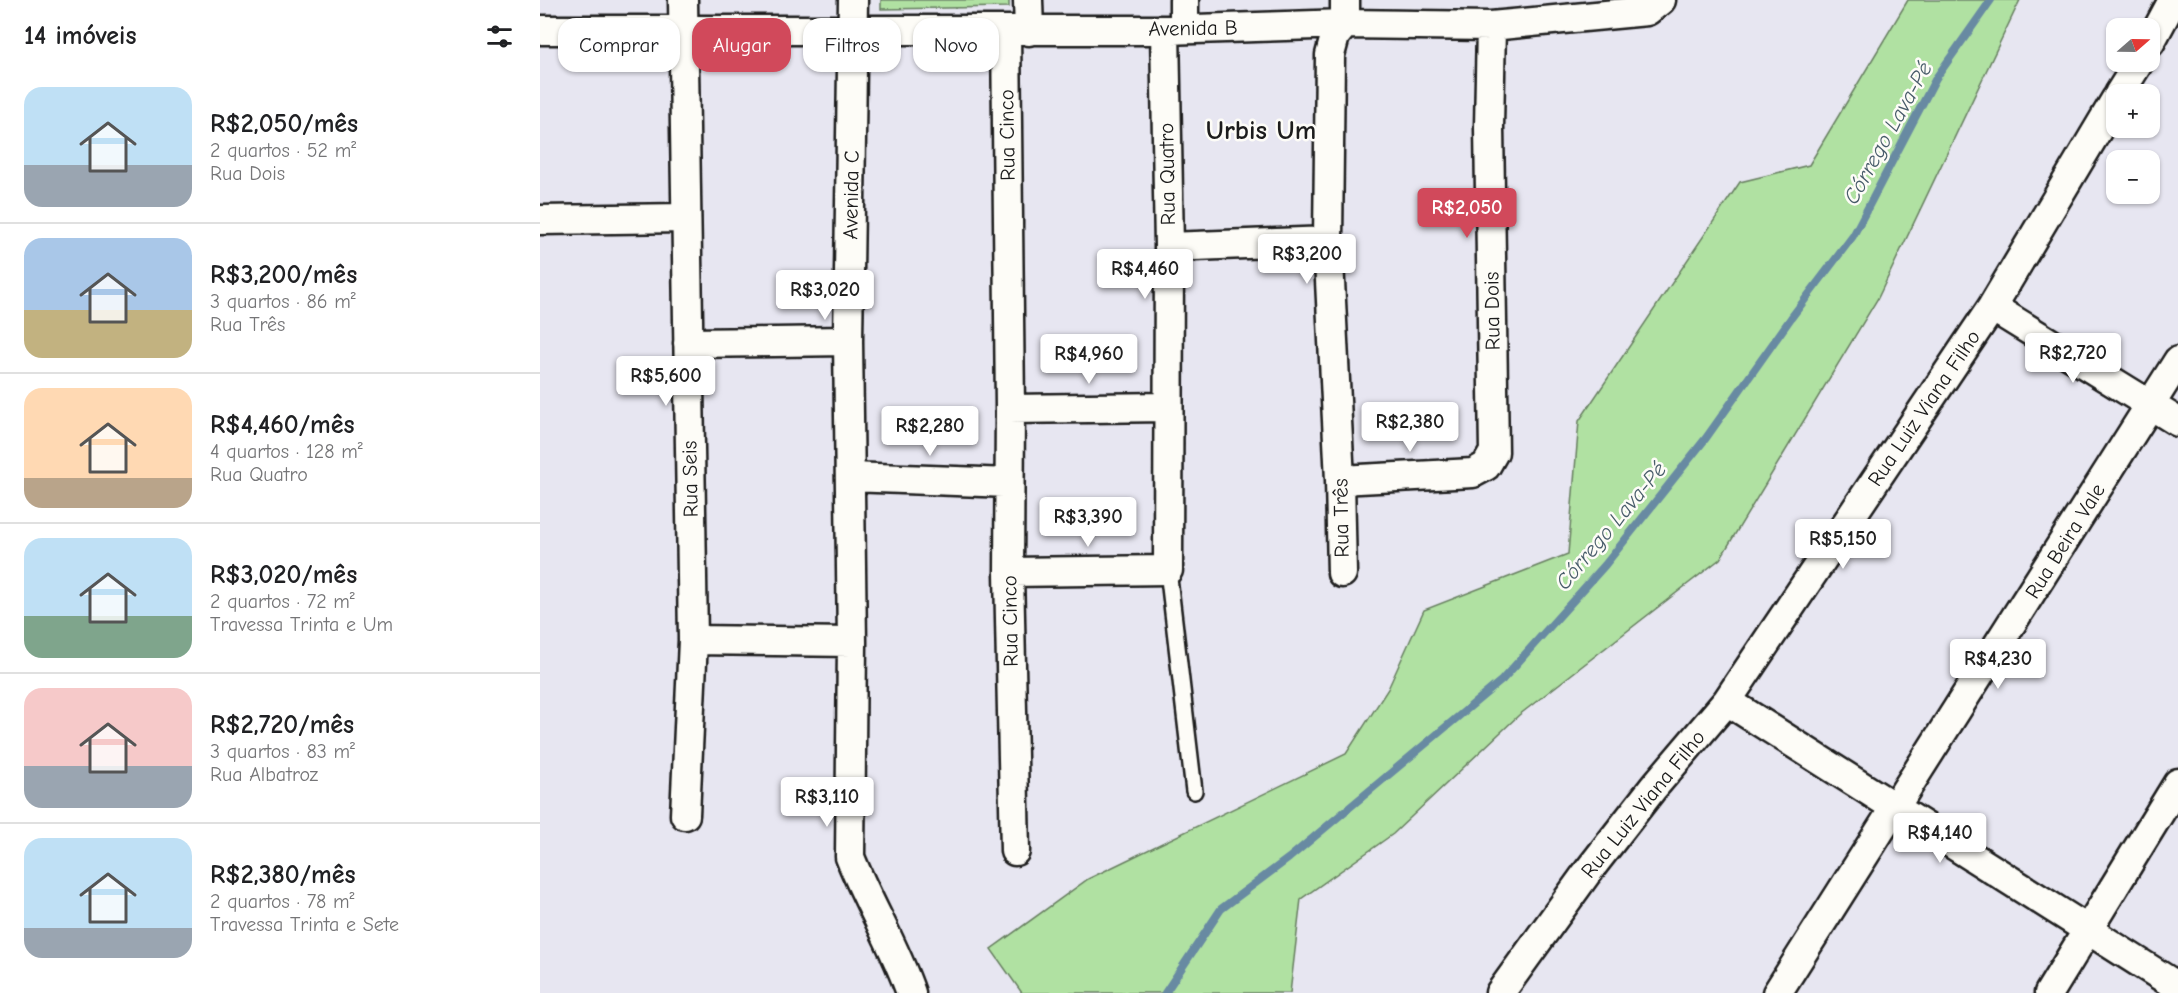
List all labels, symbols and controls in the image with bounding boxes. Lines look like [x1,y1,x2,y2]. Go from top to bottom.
street label: Avenida B [1148,15,1238,41]
chip: Comprar [558,18,680,72]
chip: Alugar [692,18,791,72]
chip: Filtros [803,18,901,72]
chip: Novo [913,18,999,72]
north arrow [2106,18,2160,72]
map controls [2106,18,2160,204]
icon: filters [483,20,516,53]
text: 14 imóveis [24,21,136,51]
water label: Córrego Lava-Pé [1838,57,1938,209]
button: + [2106,84,2160,138]
street label: Rua Cinco [994,89,1020,181]
text: R$2,050/mês [210,109,358,139]
icon: home [72,111,144,183]
district label: Urbis Um [1206,115,1316,146]
street label: Rua Quatro [1154,122,1180,226]
text: 2 quartos · 52 m² [210,139,356,162]
street label: Avenida C [838,150,864,240]
button: − [2106,150,2160,204]
text: Rua Dois [210,162,285,185]
pin: R$2,050 [1412,188,1522,239]
text: R$2,050 [1432,196,1502,219]
pin: R$3,200 [1252,234,1362,285]
text: R$3,200 [1272,242,1342,265]
pin: R$4,460 [1090,249,1200,300]
text: R$4,460 [1111,257,1179,280]
text: R$3,200/mês [210,260,357,290]
icon: home [72,262,144,334]
pin: R$3,020 [770,270,880,321]
street label: Rua Dois [1479,271,1505,351]
text: R$3,020 [790,278,860,301]
text: 3 quartos · 86 m² [210,290,356,313]
text: Rua Três [210,313,285,336]
street label: Rua Luiz Viana Filho [1863,325,1985,491]
pin: R$2,720 [2018,333,2128,384]
pin: R$4,960 [1034,334,1144,385]
text: R$2,720 [2039,341,2107,364]
text: R$4,960 [1054,342,1124,365]
pin: R$5,600 [611,356,721,407]
text: R$5,600 [630,364,702,387]
pin: R$2,380 [1355,402,1465,453]
pin: R$2,280 [875,406,985,457]
text: R$4,460/mês [210,410,355,440]
text: R$2,380 [1375,410,1445,433]
icon: home [72,412,144,484]
text: R$2,280 [895,414,965,437]
text: 4 quartos · 128 m² [210,440,363,463]
street label: Rua Seis [677,440,703,518]
water label: Córrego Lava-Pé [1550,457,1672,595]
text: Rua Quatro [210,463,308,486]
street label: Rua Três [1328,478,1354,558]
street label: Rua Beira Vale [2020,479,2110,603]
pin: R$3,390 [1033,497,1143,548]
text: R$3,390 [1053,505,1123,528]
pin: R$5,150 [1788,519,1898,570]
text: R$5,150 [1809,527,1877,550]
text: R$3,020/mês [210,560,357,590]
icon: home [72,562,144,634]
street label: Rua Cinco [997,575,1023,667]
text: 2 quartos · 72 m² [210,590,355,613]
text: Travessa Trinta e Um [210,613,393,636]
pin: R$4,230 [1943,639,2053,690]
text: R$4,230 [1964,647,2032,670]
text: R$2,720/mês [210,710,354,740]
icon: home [72,712,144,784]
street label: Rua Luiz Viana Filho [1576,725,1710,883]
text: 3 quartos · 83 m² [210,740,355,763]
text: Rua Albatroz [210,763,318,786]
pin: R$3,110 [772,777,882,828]
text: R$3,110 [795,785,859,808]
pin: R$4,140 [1885,813,1995,864]
text: R$4,140 [1907,821,1973,844]
text: R$2,380/mês [210,860,356,890]
icon: home [72,862,144,934]
text: 2 quartos · 78 m² [210,890,355,913]
text: Travessa Trinta e Sete [210,913,399,936]

